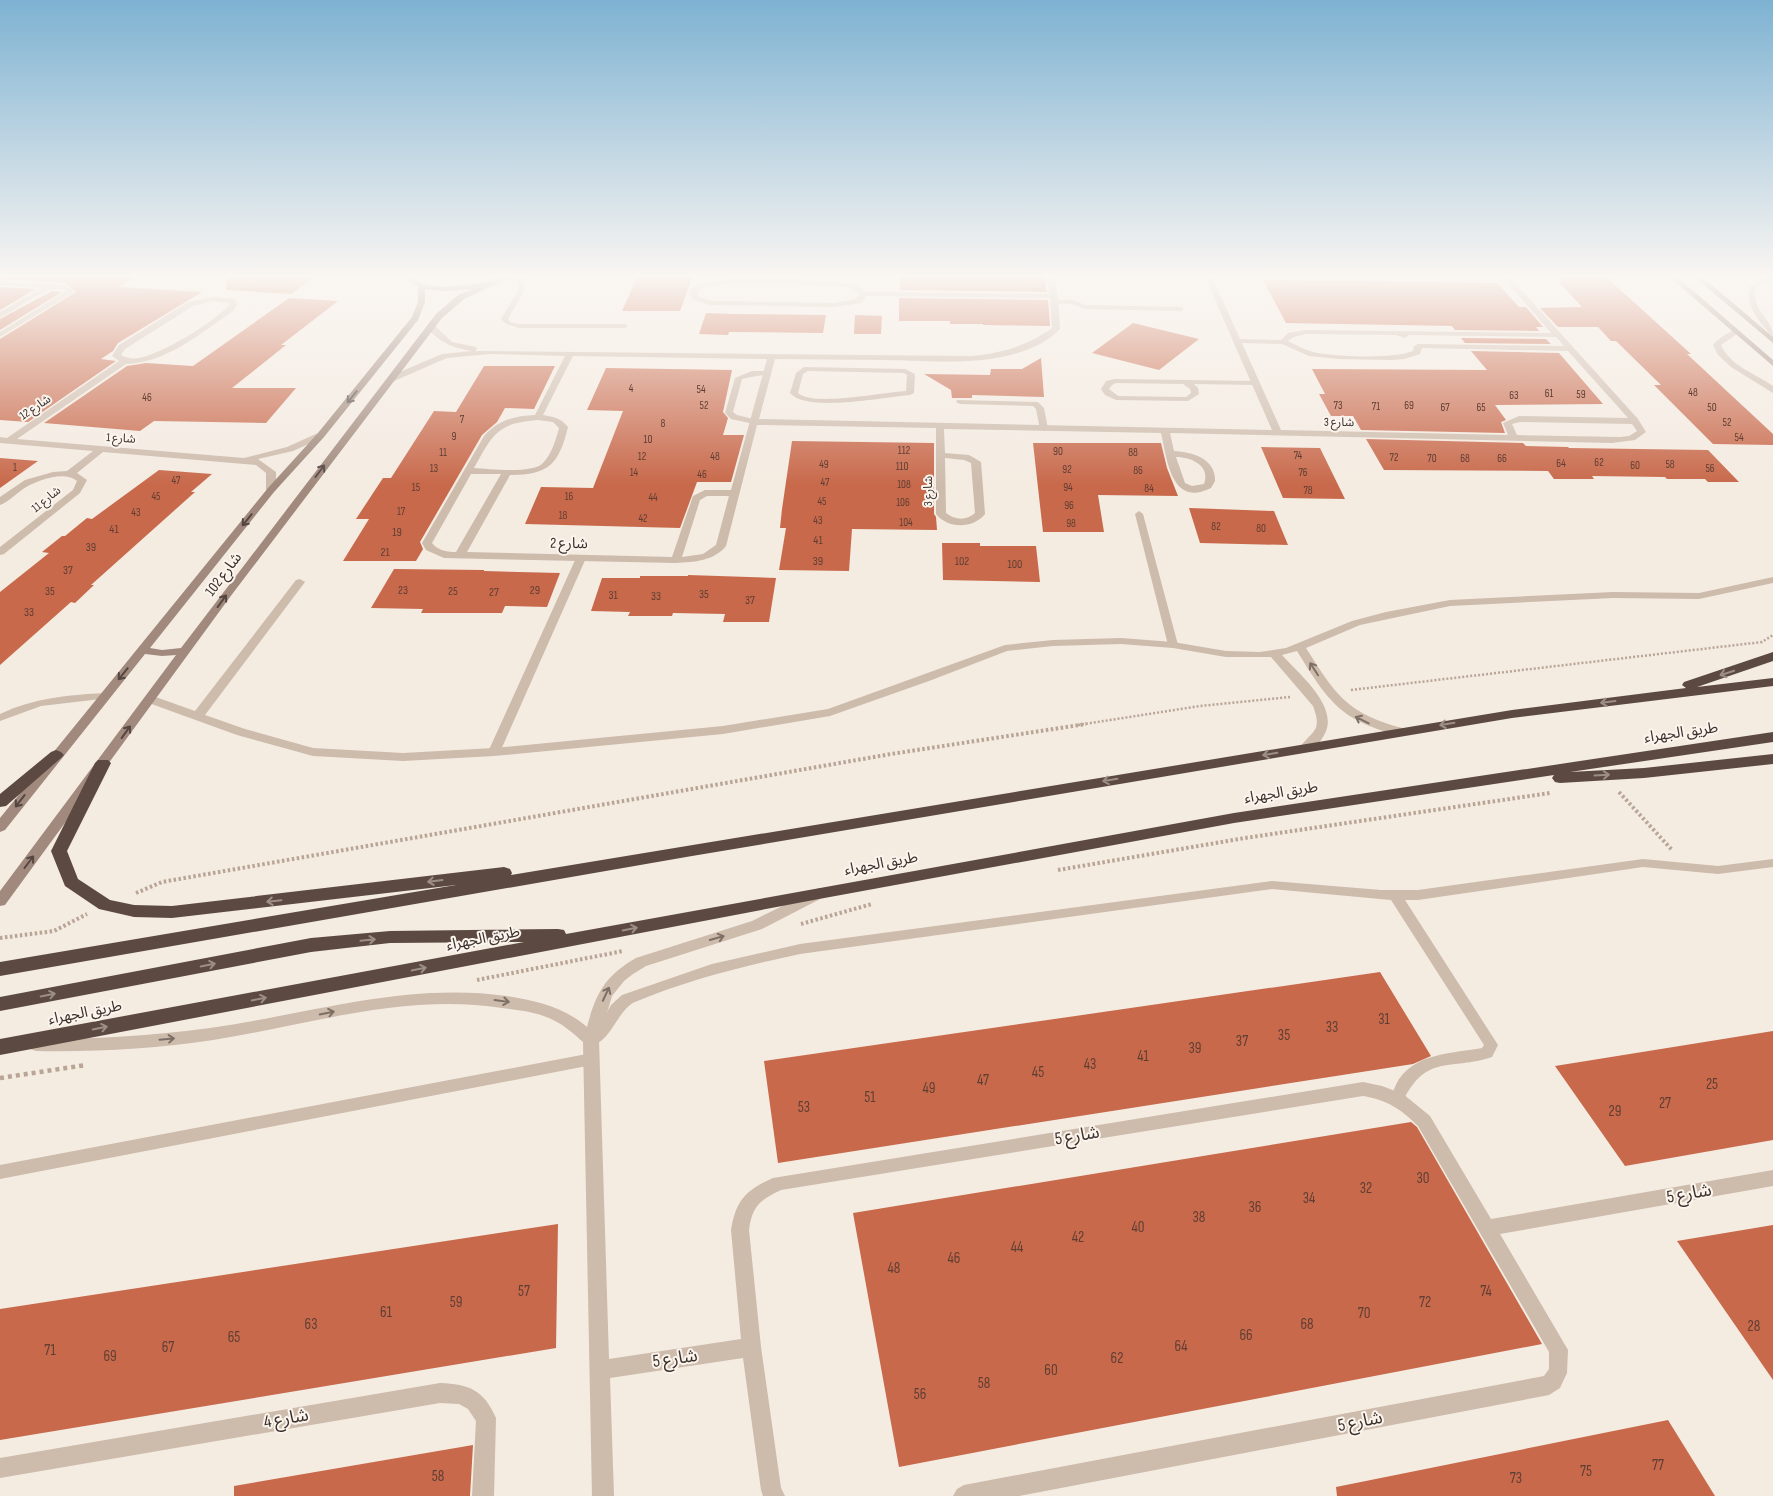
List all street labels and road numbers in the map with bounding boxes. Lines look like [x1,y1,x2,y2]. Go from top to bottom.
street label: شارع 12 [17,392,54,424]
street label: شارع 3 [1324,415,1354,431]
street label: شارع 1 [106,430,136,448]
street label: شارع 3 [921,476,937,506]
street label: شارع 11 [28,483,65,517]
street label: شارع 2 [550,534,588,555]
street label: شارع 102 [201,549,248,601]
street label: طريق الجهراء [1643,718,1719,747]
street label: طريق الجهراء [1243,777,1319,808]
street label: طريق الجهراء [843,848,919,879]
street label: طريق الجهراء [445,922,522,955]
street label: طريق الجهراء [47,996,124,1029]
street label: شارع 5 [1053,1122,1101,1152]
street label: شارع 5 [1665,1179,1714,1211]
street label: شارع 5 [651,1345,699,1375]
street label: شارع 4 [262,1404,311,1436]
street label: شارع 5 [1336,1407,1385,1439]

